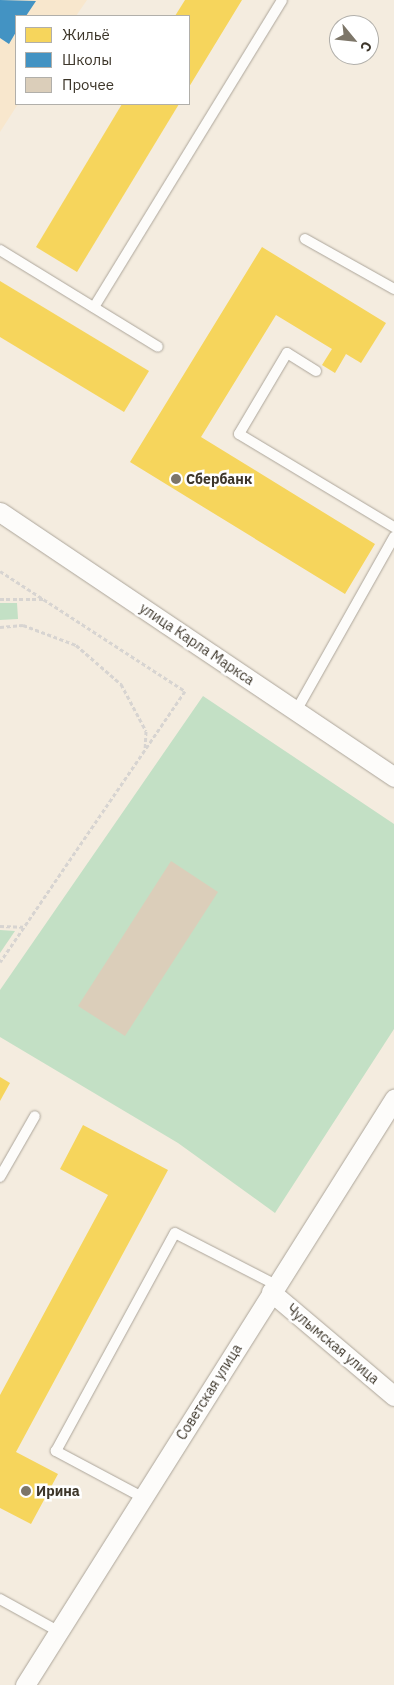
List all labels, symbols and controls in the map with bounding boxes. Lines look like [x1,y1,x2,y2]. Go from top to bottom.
legend [15,15,190,105]
north arrow [329,15,379,65]
text: Жильё [62,25,110,44]
text: С [356,38,376,55]
text: Школы [62,50,112,69]
text: Прочее [62,75,114,94]
place label: Сбербанк [186,471,252,487]
marker: Сбербанк [170,473,182,485]
street label: улица Карла Маркса [137,599,257,689]
street label: Чулымская улица [283,1301,383,1387]
street label: Советская улица [173,1341,245,1443]
place label: Ирина [36,1483,80,1499]
marker: Ирина [20,1485,32,1497]

